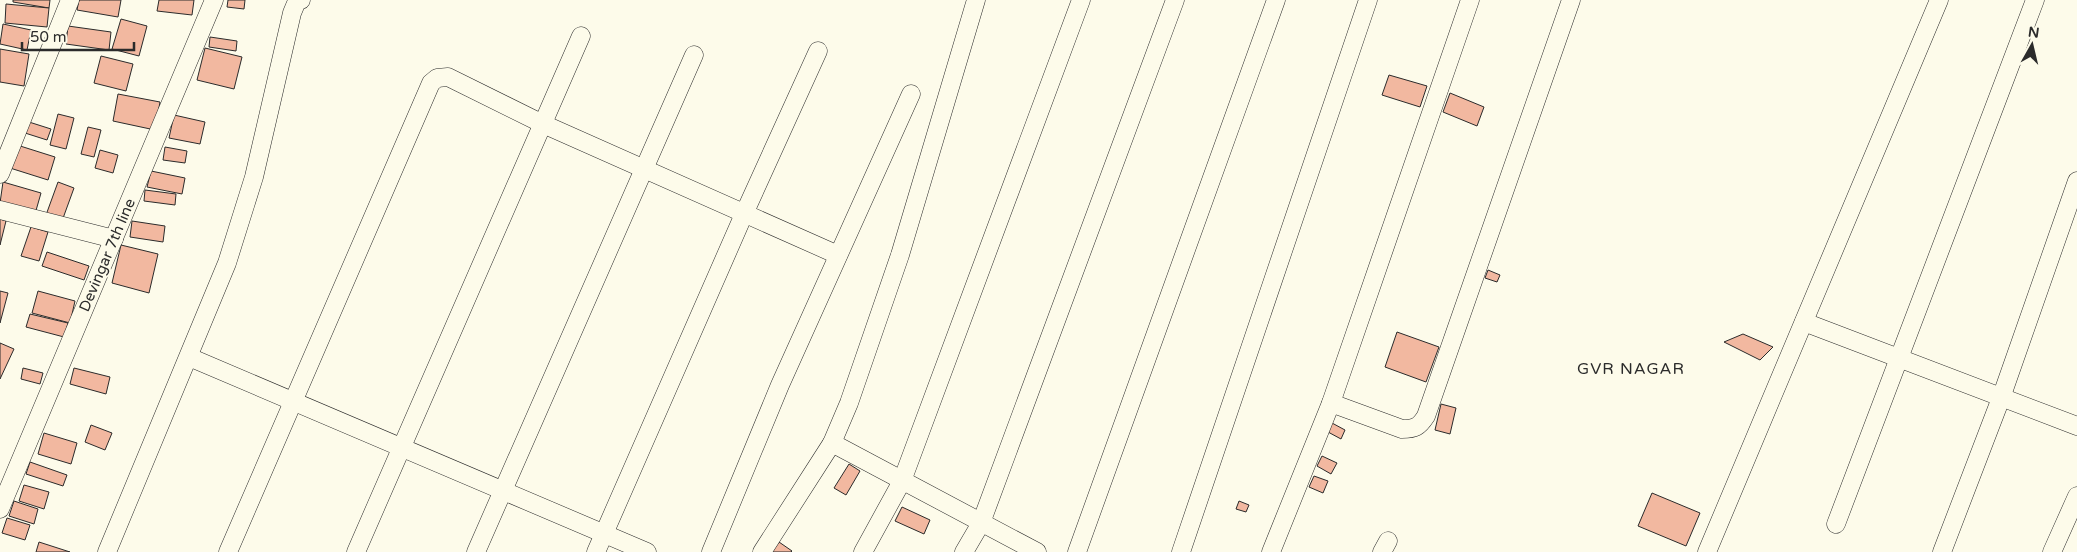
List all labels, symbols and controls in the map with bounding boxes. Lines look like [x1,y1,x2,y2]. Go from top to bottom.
scale bar [22,20,135,52]
north arrow [2007,20,2057,70]
text: N [2027,23,2040,42]
text: 50 m [30,28,67,46]
street label: Devingar 7th line [75,196,139,314]
district label: GVR NAGAR [1577,359,1685,379]

